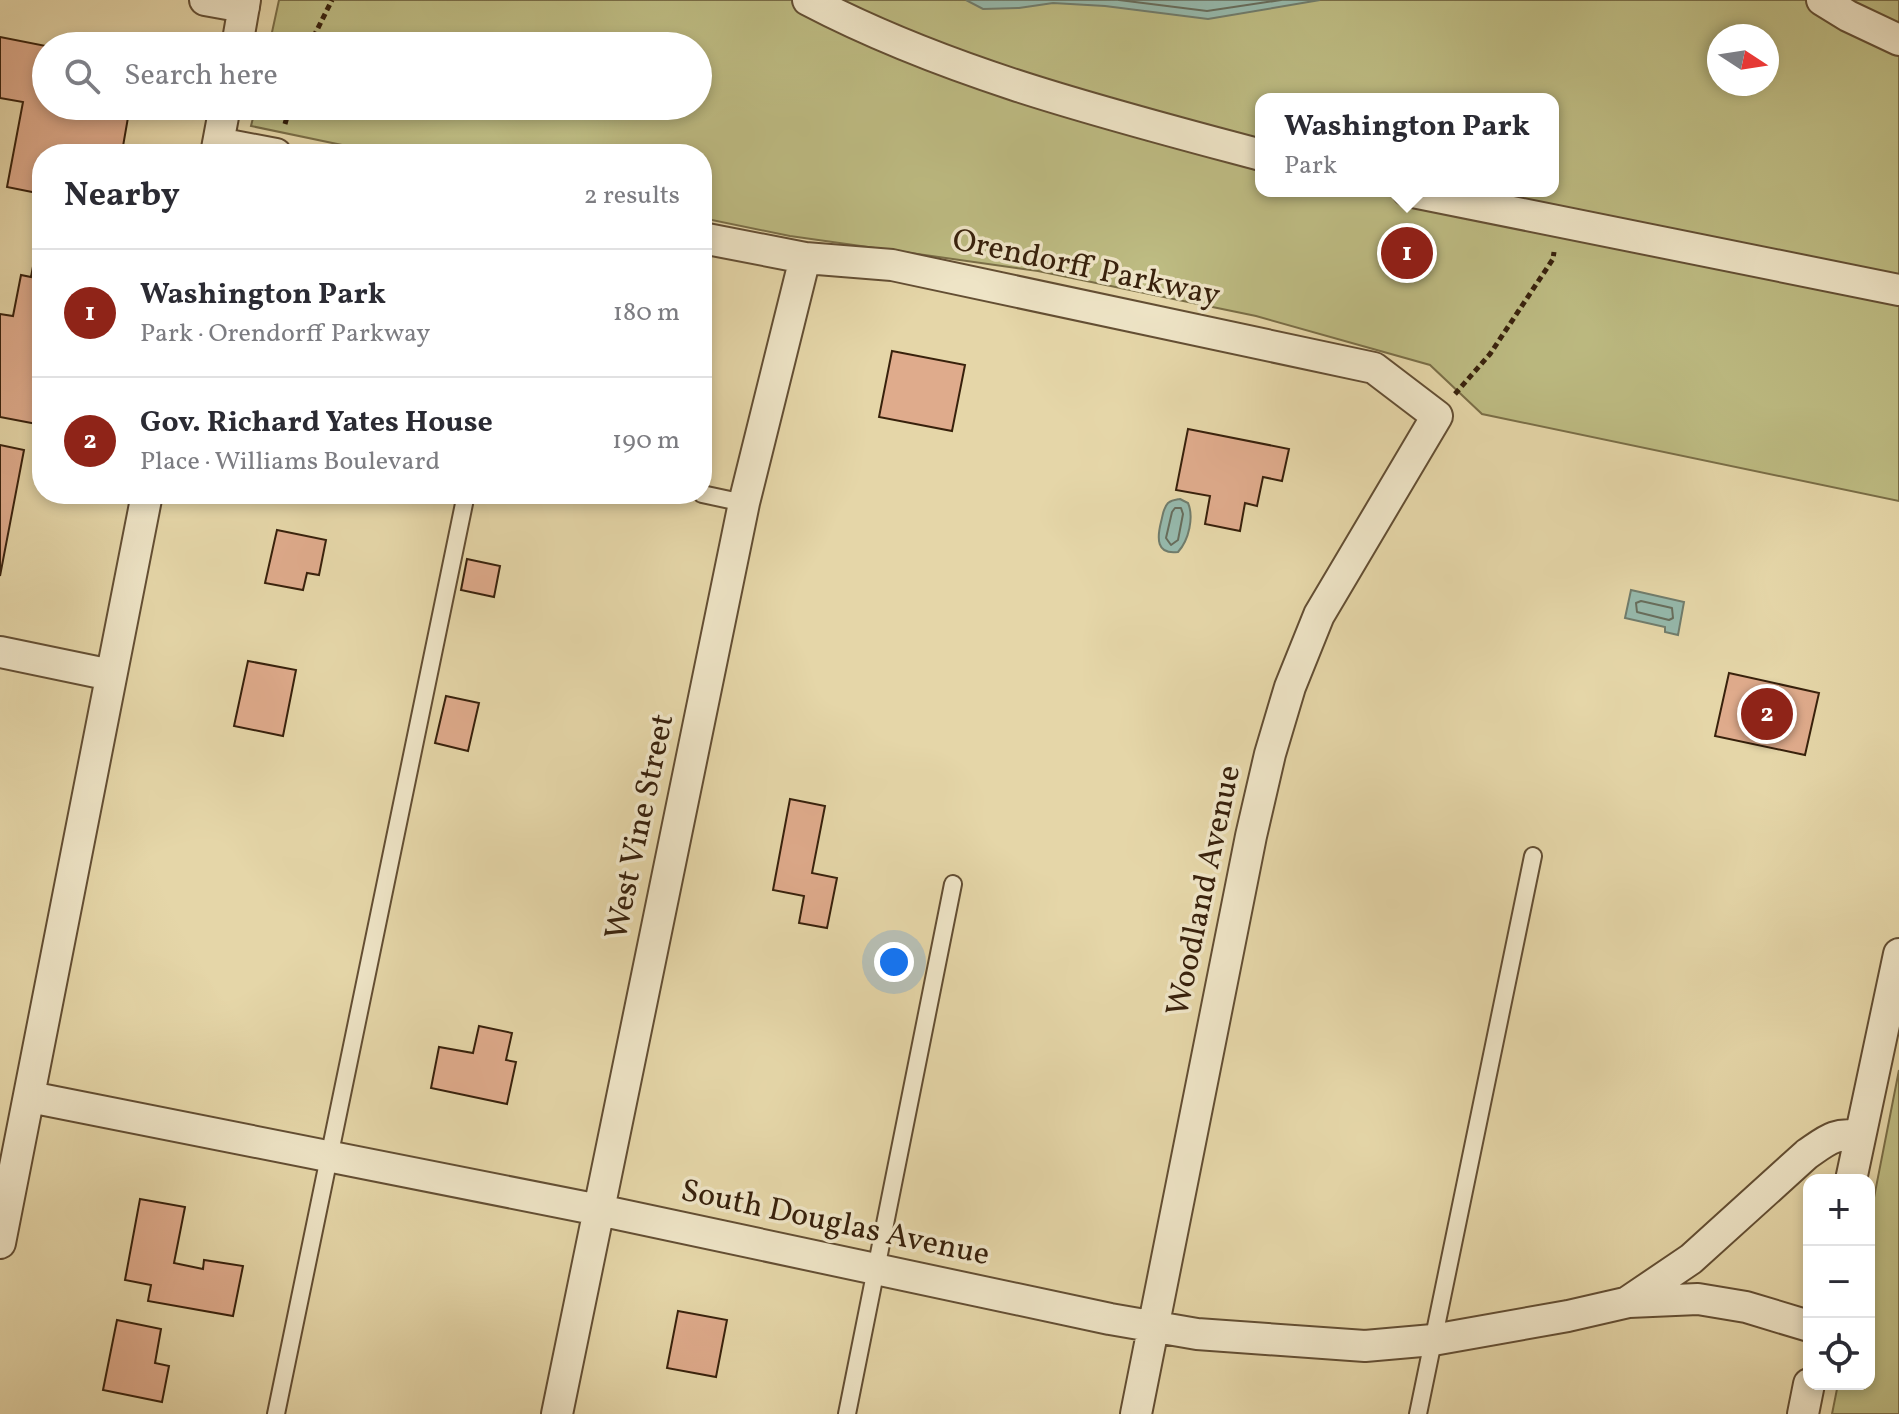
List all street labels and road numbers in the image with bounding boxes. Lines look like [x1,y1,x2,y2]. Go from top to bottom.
street label: Orendorff Parkway [948,219,1224,319]
street label: West Vine Street [596,710,686,944]
street label: Woodland Avenue [1157,762,1253,1020]
street label: South Douglas Avenue [677,1170,993,1278]

